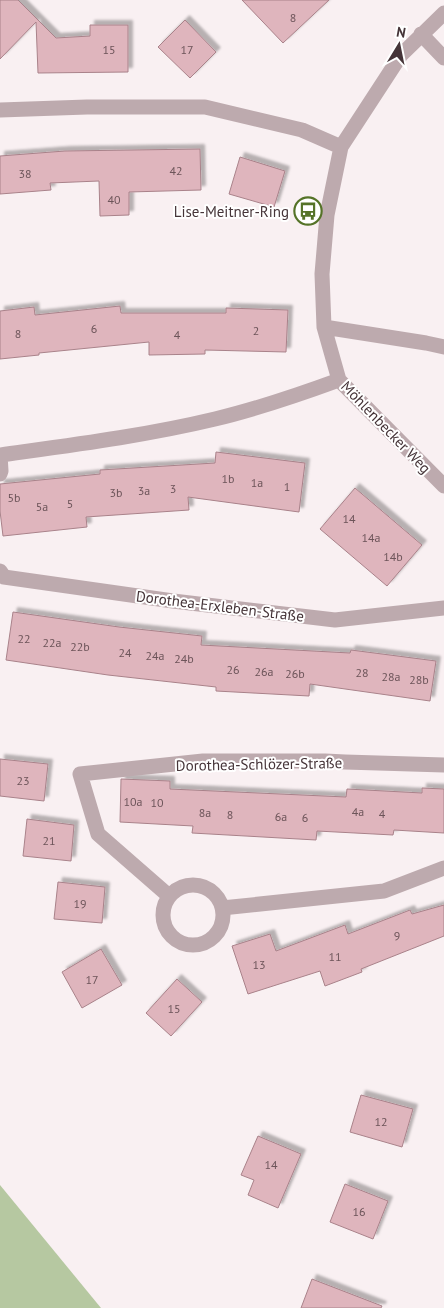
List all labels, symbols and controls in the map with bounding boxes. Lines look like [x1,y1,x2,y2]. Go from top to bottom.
house number: 8 [290,10,296,25]
north arrow [374,20,424,70]
text: N [395,23,407,42]
house number: 15 [102,42,116,57]
house number: 17 [180,42,194,57]
house number: 42 [169,163,183,178]
house number: 38 [18,166,32,181]
house number: 40 [107,192,121,207]
bus stop icon: Lise-Meitner-Ring [293,196,323,226]
place label: Lise-Meitner-Ring [174,202,289,221]
house number: 6 [91,321,97,336]
house number: 2 [253,323,259,338]
house number: 8 [15,326,21,341]
house number: 4 [174,327,181,342]
street label: Möhlenbecker Weg [337,377,435,477]
house number: 1b [221,471,235,486]
house number: 1a [251,475,263,490]
house number: 1 [284,479,290,494]
house number: 3 [170,481,176,496]
house number: 3a [138,483,150,498]
house number: 3b [109,485,123,500]
house number: 5b [7,490,21,505]
house number: 5 [67,496,73,511]
house number: 5a [36,499,48,514]
house number: 14 [342,511,356,526]
house number: 14a [361,530,381,545]
house number: 14b [383,549,403,564]
street label: Dorothea-Erxleben-Straße [135,586,305,626]
house number: 22 [17,631,31,646]
house number: 22a [42,635,62,650]
house number: 22b [70,639,90,654]
house number: 24 [118,645,132,660]
house number: 24a [145,648,165,663]
house number: 24b [174,651,194,666]
house number: 26 [226,662,240,677]
house number: 26a [254,664,274,679]
house number: 28 [355,665,369,680]
house number: 26b [285,666,305,681]
house number: 28a [381,669,401,684]
house number: 28b [409,672,429,687]
street label: Dorothea-Schlözer-Straße [176,753,342,775]
house number: 23 [16,773,30,788]
house number: 10a [123,794,143,809]
house number: 10 [150,795,164,810]
house number: 4a [352,804,364,819]
house number: 8a [199,805,211,820]
house number: 4 [379,806,386,821]
house number: 8 [227,807,233,822]
house number: 6a [275,809,287,824]
house number: 6 [302,810,308,825]
house number: 21 [42,833,56,848]
house number: 19 [73,896,87,911]
house number: 9 [394,928,400,943]
house number: 11 [328,949,342,964]
house number: 13 [252,957,266,972]
house number: 17 [85,972,99,987]
house number: 15 [167,1001,181,1016]
house number: 12 [374,1114,388,1129]
house number: 14 [264,1157,278,1172]
house number: 16 [352,1204,366,1219]

